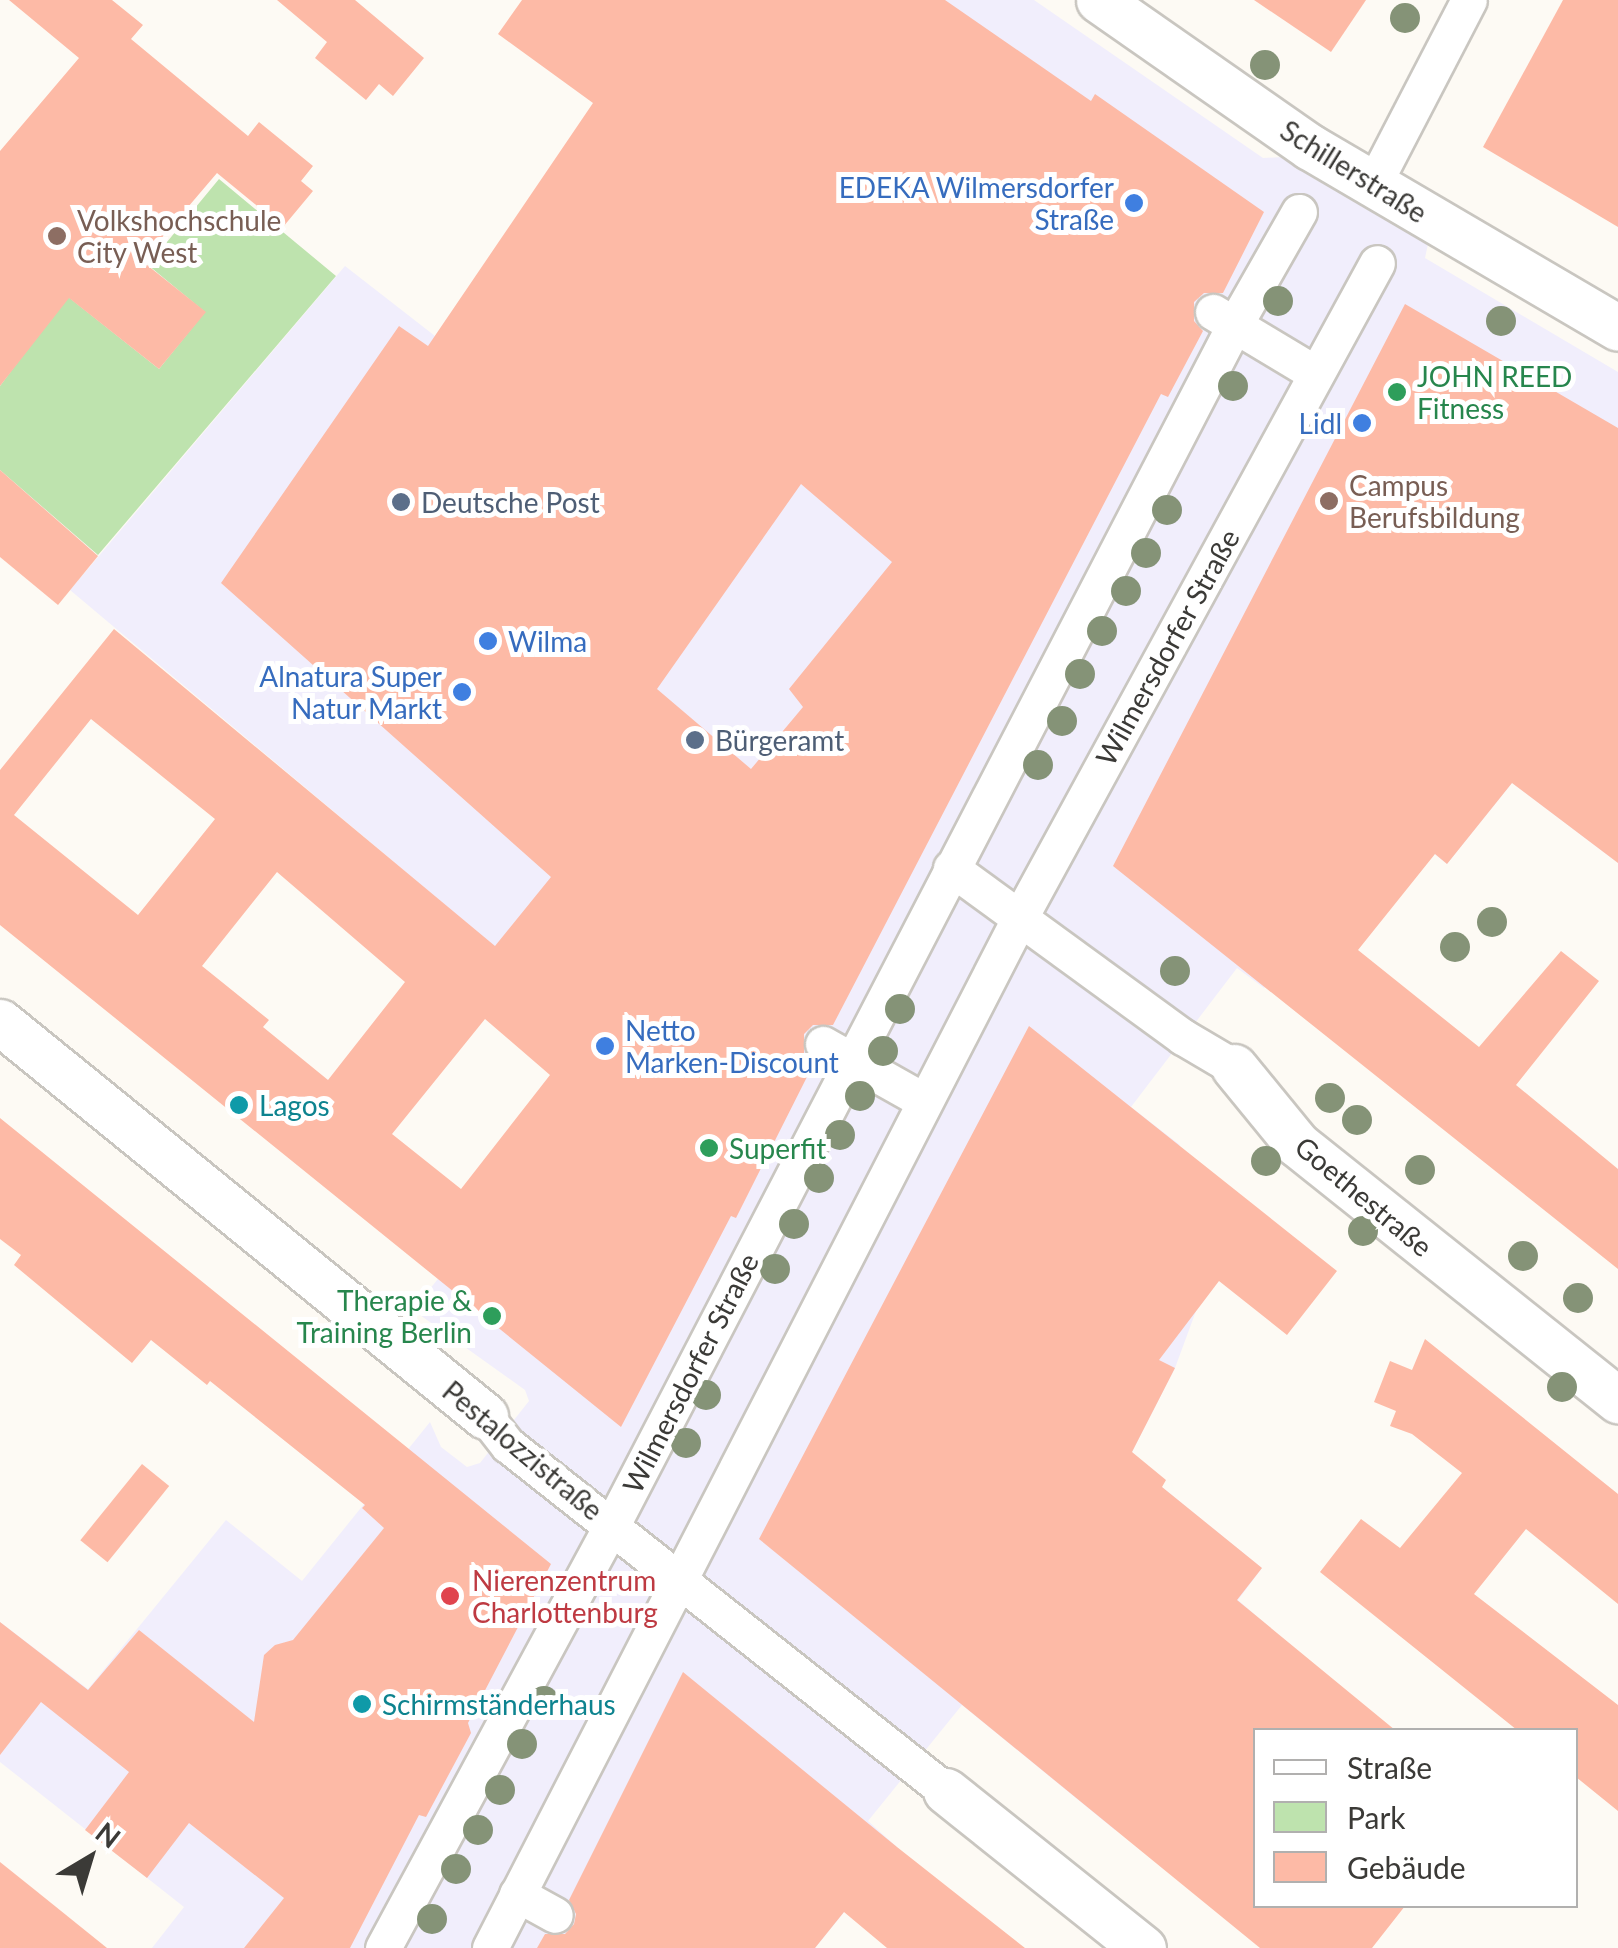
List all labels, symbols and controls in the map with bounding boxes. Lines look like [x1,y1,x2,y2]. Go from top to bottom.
street label: Schillerstraße [1275,113,1433,229]
place label: EDEKA Wilmersdorfer Straße [837,170,1114,236]
marker: EDEKA Wilmersdorfer Straße [1123,192,1145,214]
place label: Volkshochschule City West [77,203,281,269]
marker: Volkshochschule City West [46,225,68,247]
place label: JOHN REED Fitness [1417,359,1572,425]
marker: JOHN REED Fitness [1386,381,1408,403]
place label: Lidl [1299,406,1342,440]
marker: Lidl [1351,412,1373,434]
place label: Campus Berufsbildung [1349,468,1520,534]
place label: Deutsche Post [421,485,600,519]
marker: Campus Berufsbildung [1318,490,1340,512]
marker: Deutsche Post [390,491,412,513]
street label: Wilmersdorfer Straße [1088,523,1246,771]
place label: Wilma [508,624,587,658]
marker: Wilma [477,630,499,652]
place label: Alnatura Super Natur Markt [259,659,442,725]
marker: Alnatura Super Natur Markt [451,681,473,703]
place label: Bürgeramt [715,723,844,757]
marker: Bürgeramt [684,729,706,751]
place label: Netto Marken-Discount [625,1013,839,1079]
marker: Netto Marken-Discount [594,1035,616,1057]
place label: Lagos [259,1088,330,1122]
marker: Lagos [228,1094,250,1116]
street label: Goethestraße [1289,1129,1439,1263]
place label: Superfit [729,1131,826,1165]
marker: Superfit [698,1137,720,1159]
street label: Wilmersdorfer Straße [615,1247,765,1499]
place label: Therapie & Training Berlin [296,1283,472,1349]
marker: Therapie & Training Berlin [481,1305,503,1327]
street label: Pestalozzistraße [436,1373,610,1527]
place label: Nierenzentrum Charlottenburg [472,1563,658,1629]
marker: Nierenzentrum Charlottenburg [437,1583,463,1609]
place label: Schirmständerhaus [382,1687,616,1721]
marker: Schirmständerhaus [351,1693,373,1715]
legend [1253,1728,1578,1908]
text: Straße [1347,1749,1432,1785]
text: Park [1347,1799,1406,1835]
north arrow [40,1808,140,1908]
text: N [89,1814,127,1854]
text: Gebäude [1347,1849,1466,1885]

